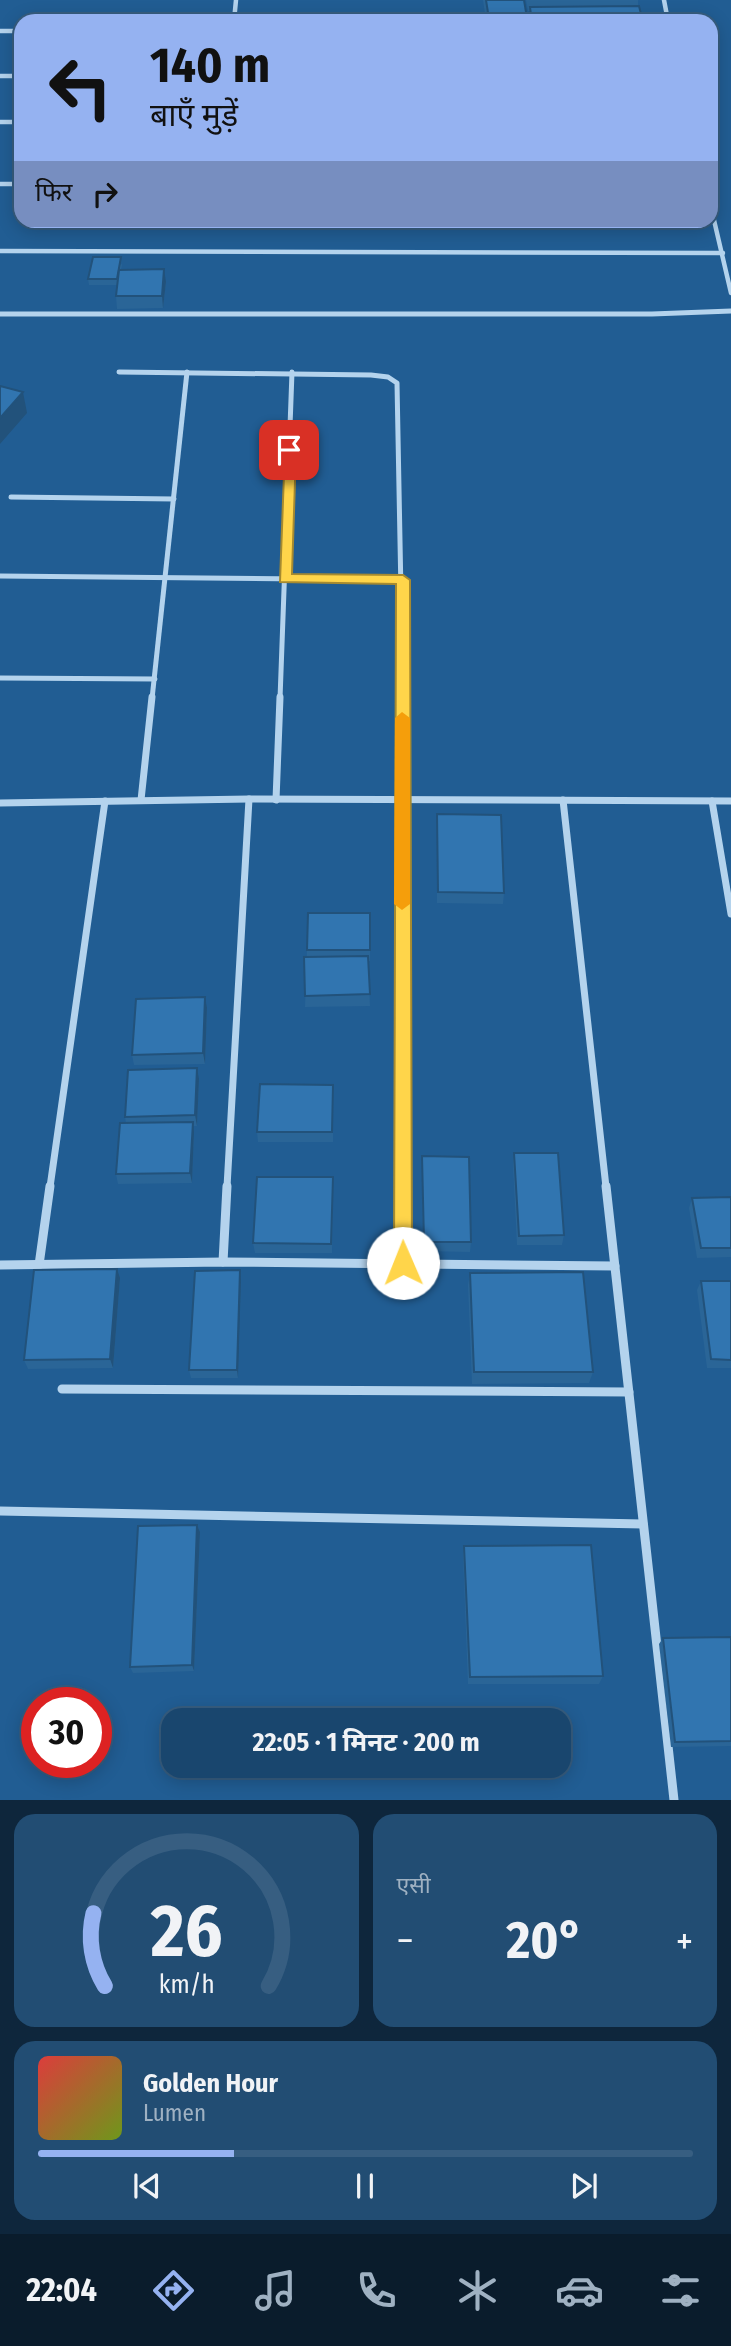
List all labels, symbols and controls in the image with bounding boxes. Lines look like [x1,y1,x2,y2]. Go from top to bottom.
text: 140 m [150,36,270,95]
icon: left [35,42,126,133]
text: बाएँ मुड़ें [150,96,238,134]
icon: right [86,175,124,213]
text: फिर [35,177,72,208]
pin [259,420,319,480]
icon: arrive [270,431,308,469]
position arrow [366,1226,440,1300]
speed limit sign: 30 [21,1687,112,1778]
text: 22:05 · 1 मिनट · 200 m [252,1727,480,1758]
text: एसी [397,1871,431,1899]
text: 26 [149,1889,222,1976]
text: 20° [506,1909,583,1972]
text: − [397,1918,414,1964]
text: + [676,1918,693,1964]
text: km/h [158,1970,214,2000]
text: Golden Hour [143,2068,278,2099]
text: Lumen [143,2099,206,2127]
icon: previous [128,2167,166,2205]
icon: pause [346,2167,384,2205]
icon: next [565,2167,603,2205]
icon: directions [149,2266,198,2315]
icon: music [251,2266,300,2315]
icon: phone [352,2266,401,2315]
icon: climate [453,2266,502,2315]
icon: car [555,2266,604,2315]
icon: filters [656,2266,705,2315]
text: 22:04 [26,2271,97,2309]

